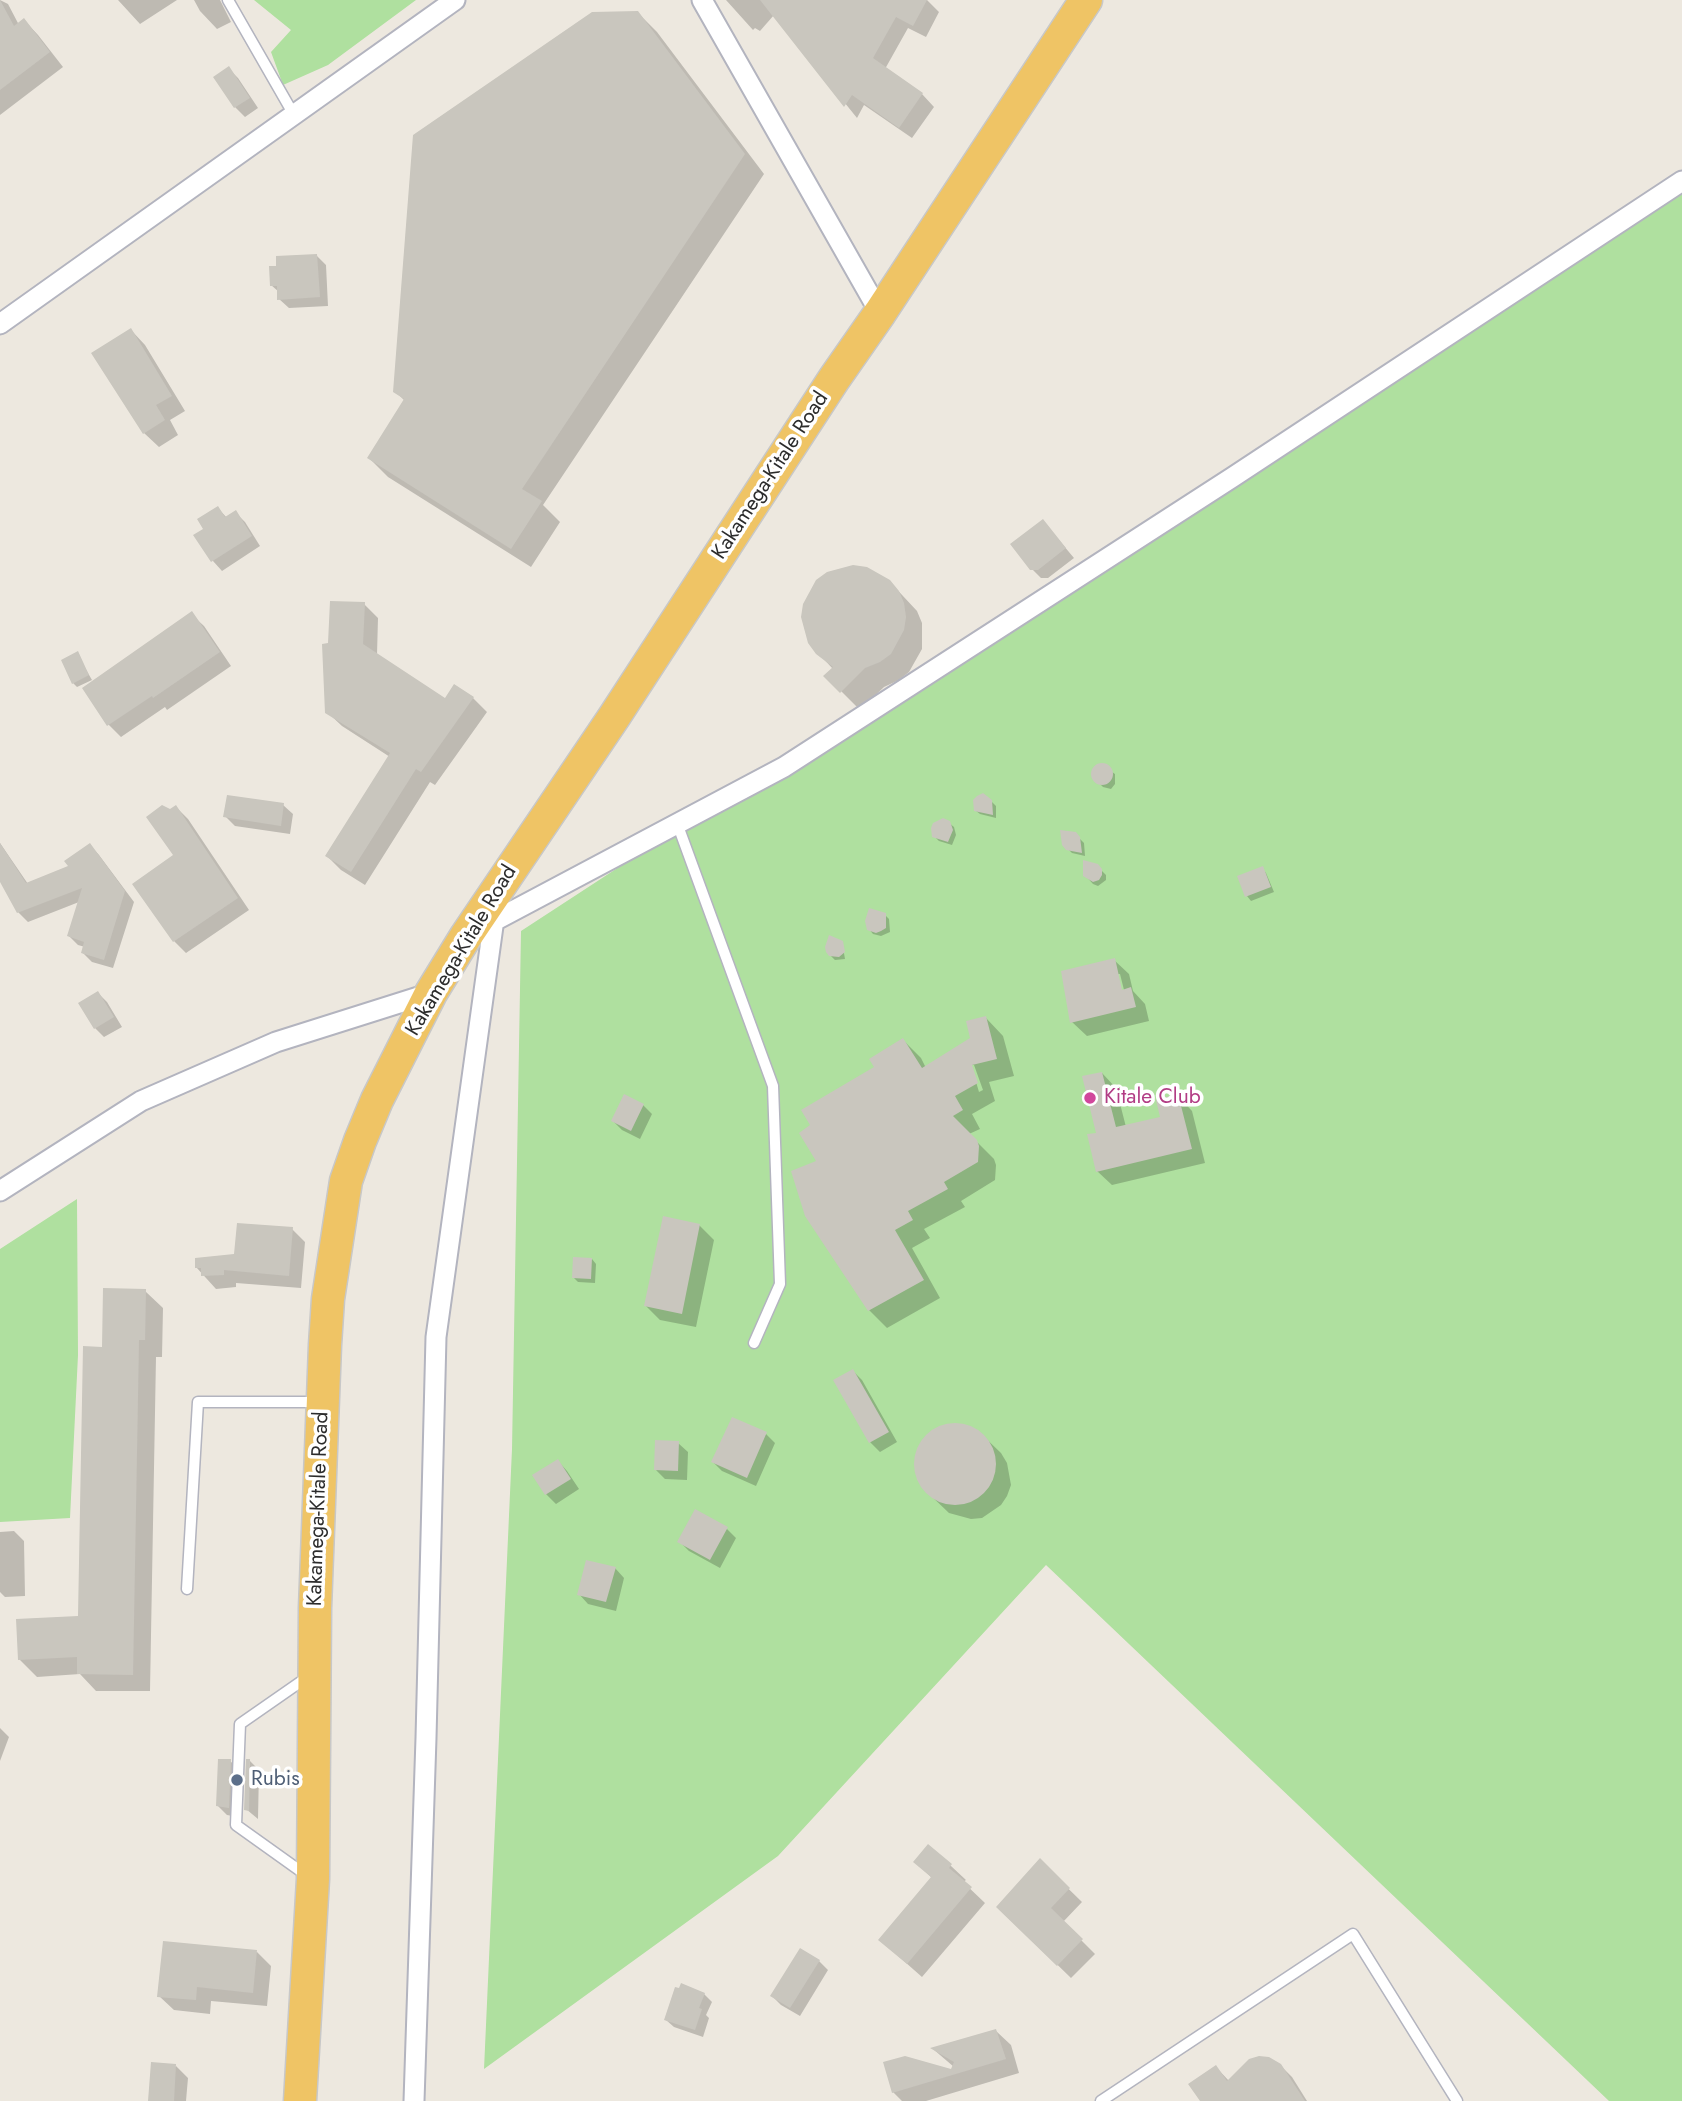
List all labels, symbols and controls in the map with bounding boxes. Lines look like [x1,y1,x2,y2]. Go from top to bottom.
street label: Kakamega-Kitale Road [707,387,835,565]
street label: Kakamega-Kitale Road [401,861,523,1041]
place label: Kitale Club [1104,1085,1201,1111]
marker: Kitale Club [1082,1090,1098,1106]
street label: Kakamega-Kitale Road [303,1411,335,1607]
place label: Rubis [251,1767,300,1793]
marker: Rubis [229,1772,245,1788]

